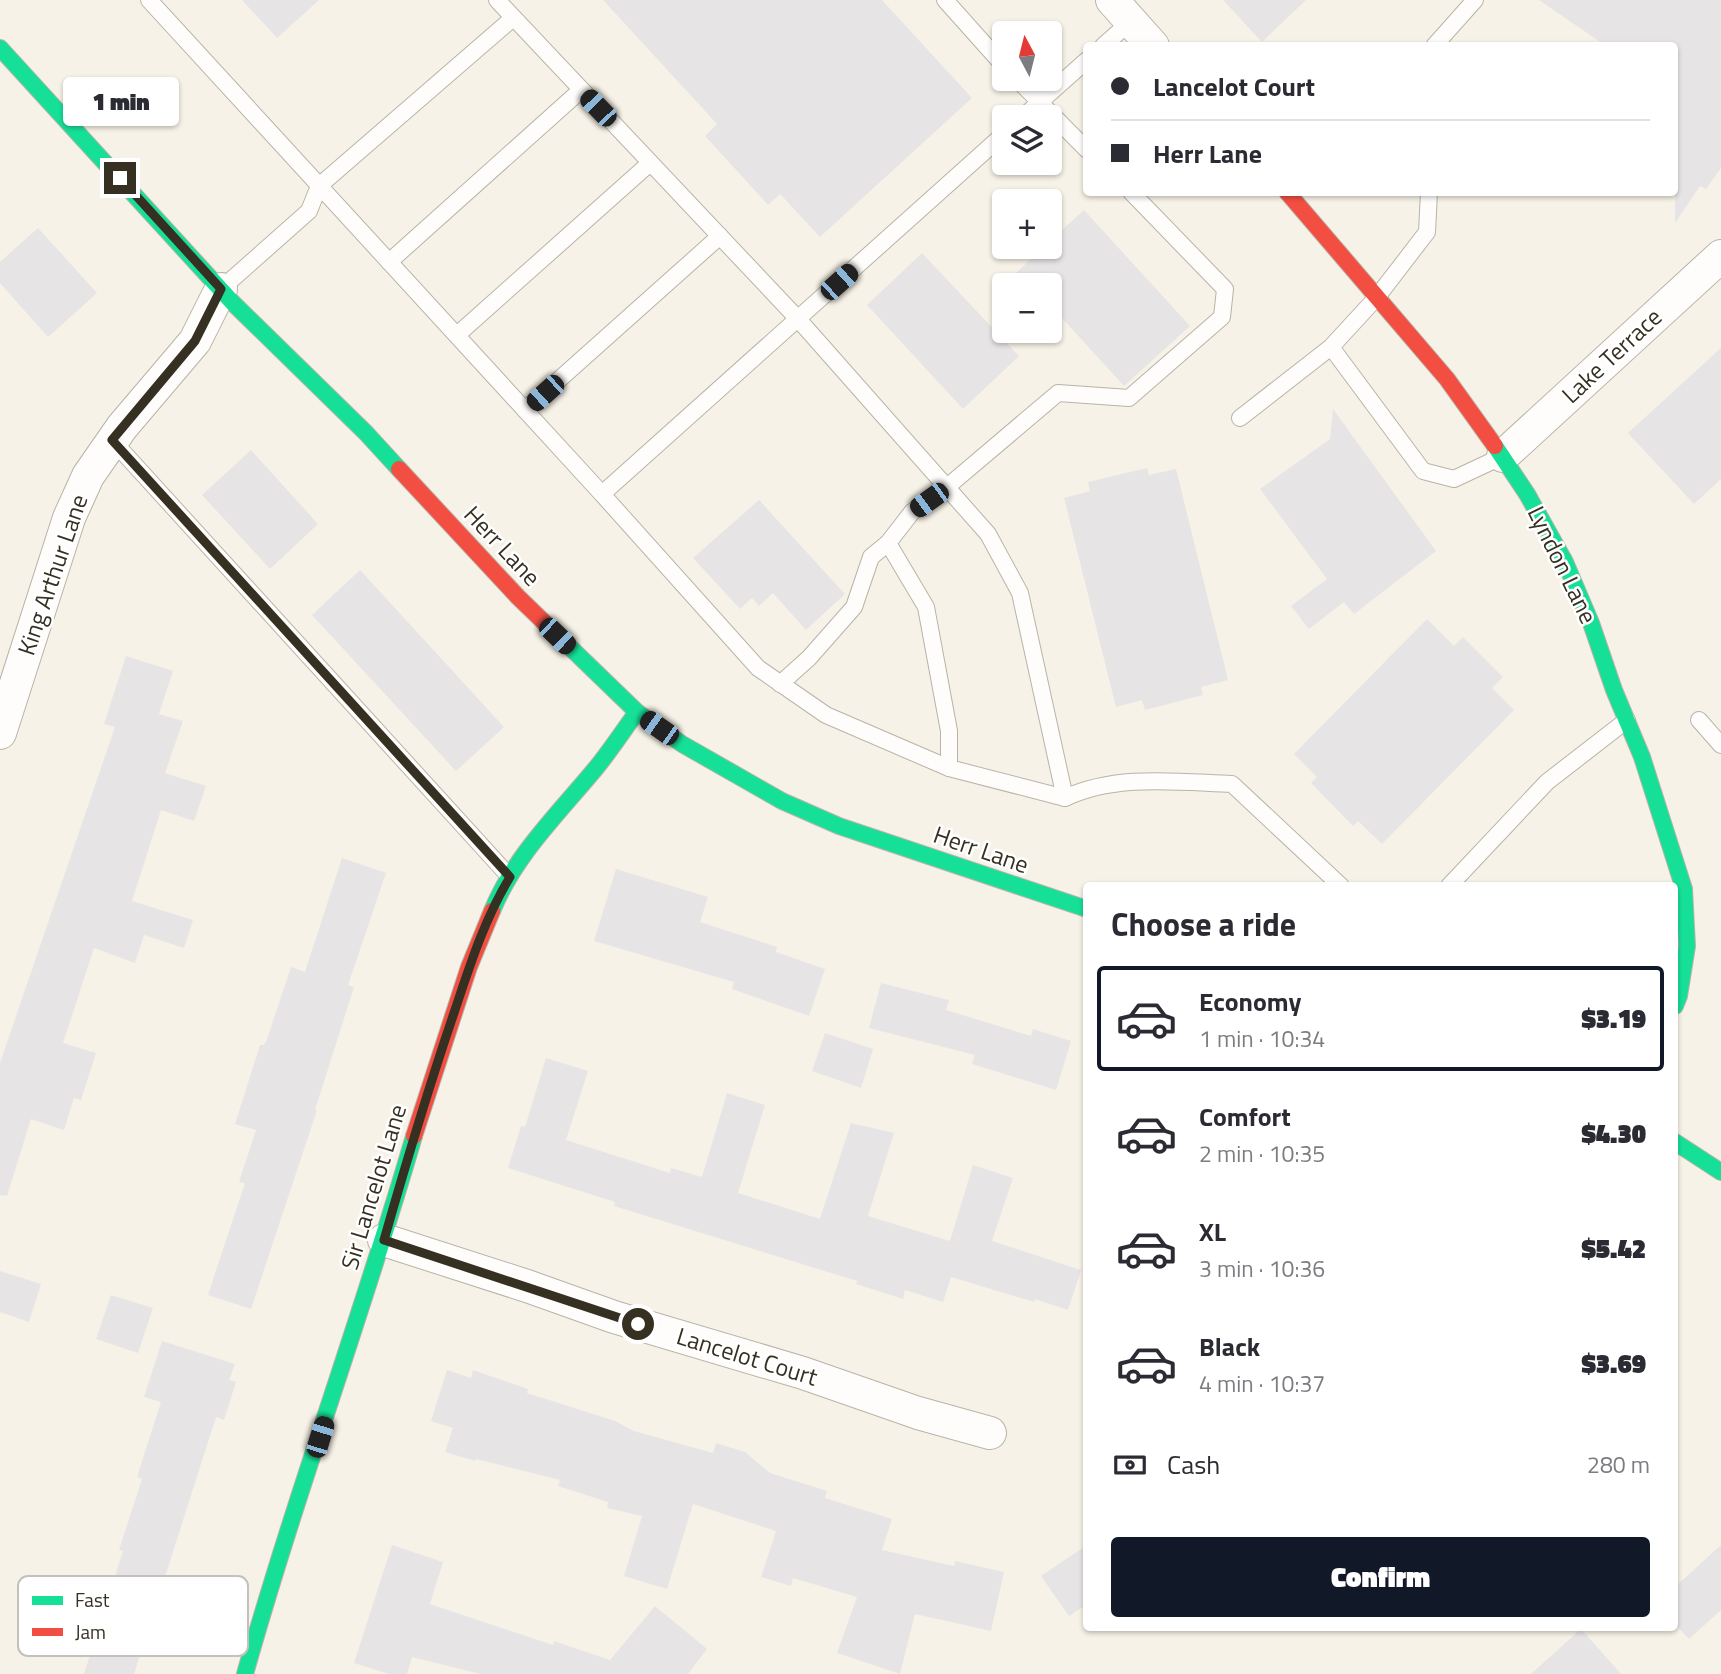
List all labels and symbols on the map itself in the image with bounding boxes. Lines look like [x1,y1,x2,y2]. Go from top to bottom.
north arrow [992,21,1062,91]
callout: 1 min [62,76,178,125]
car [576,86,621,130]
route end [104,162,136,194]
car [817,260,862,304]
street label: Lake Terrace [1553,299,1670,411]
car [523,371,568,415]
car [906,479,953,521]
street label: King Arthur Lane [8,489,96,660]
street label: Herr Lane [456,497,550,594]
street label: Lyndon Lane [1519,500,1607,629]
car [535,614,580,658]
car [636,707,683,749]
street label: Herr Lane [929,816,1034,882]
street label: Sir Lancelot Lane [331,1100,415,1274]
route start [622,1308,654,1340]
street label: Lancelot Court [672,1318,823,1395]
car [304,1414,337,1460]
legend [18,1576,248,1656]
text: Fast [75,1585,110,1614]
text: Jam [75,1617,106,1646]

